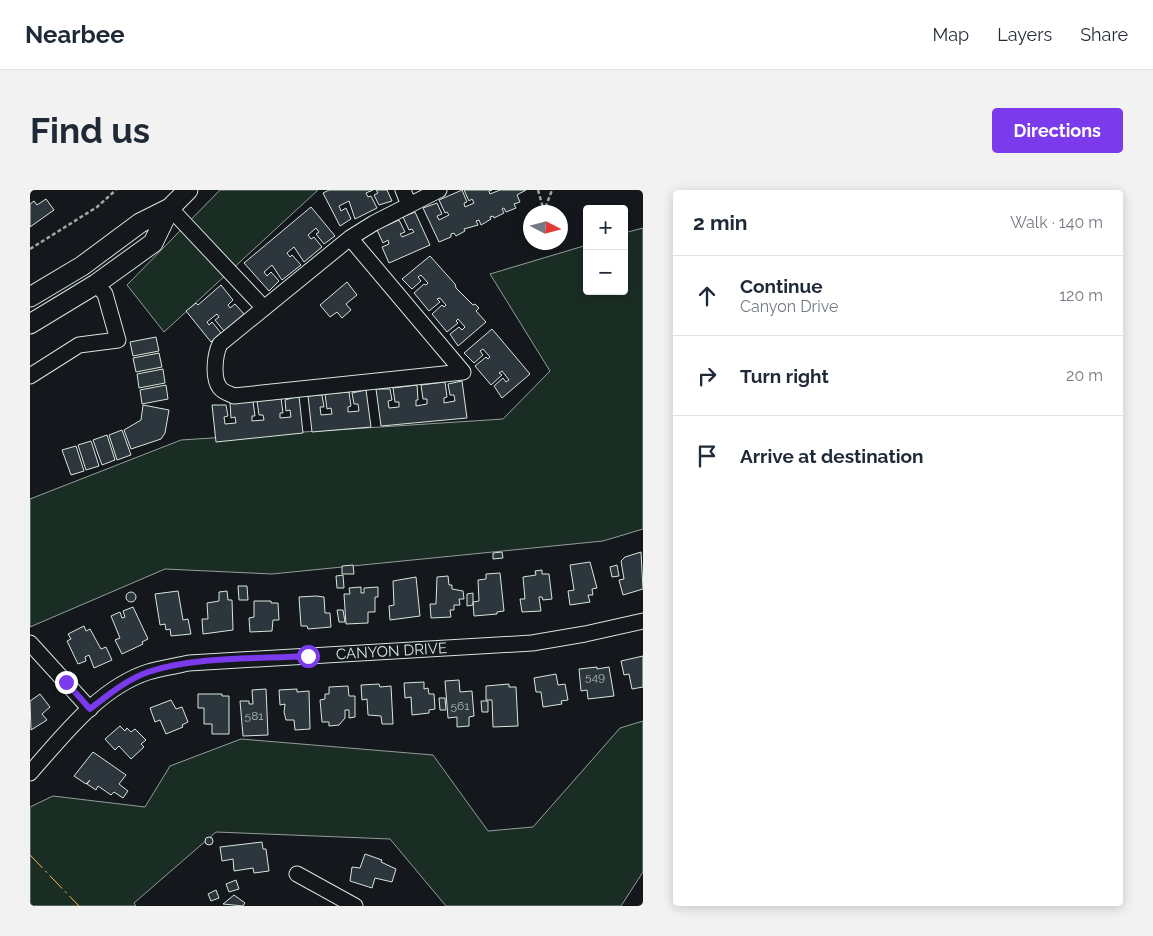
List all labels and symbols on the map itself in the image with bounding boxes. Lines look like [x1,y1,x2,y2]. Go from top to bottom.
north arrow [523,205,568,250]
street label: CANYON DRIVE [335,639,447,663]
route start [297,645,320,668]
house number: 549 [585,670,605,684]
route end [55,671,78,694]
house number: 561 [451,699,469,713]
house number: 581 [245,709,263,723]

